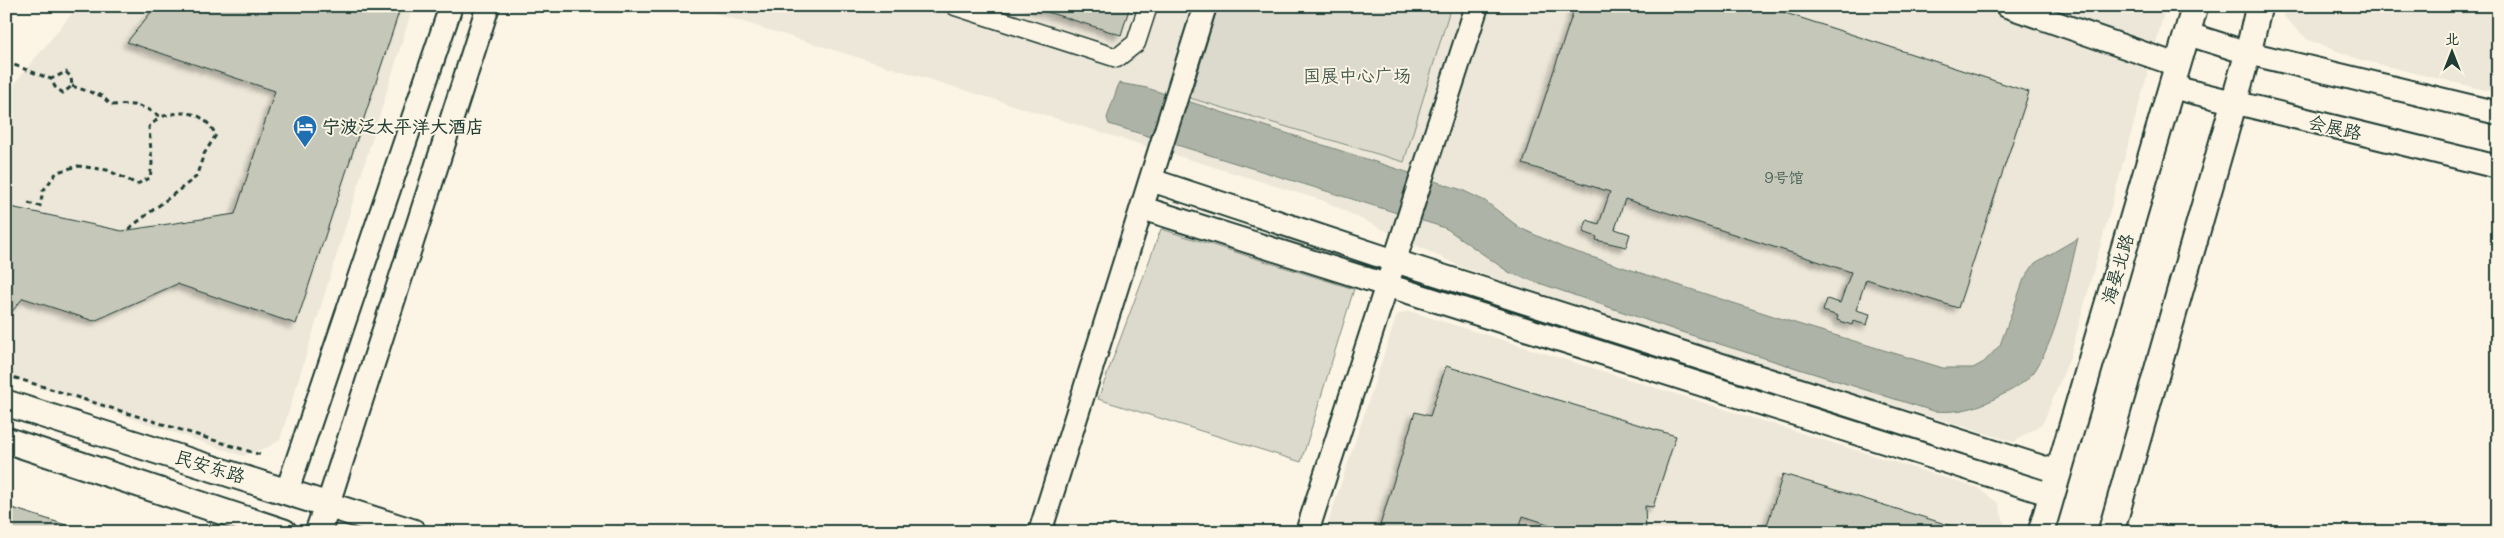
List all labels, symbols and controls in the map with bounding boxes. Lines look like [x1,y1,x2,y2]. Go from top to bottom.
north arrow [2426,28,2476,78]
text: 北 [2445,29,2459,48]
park label: 国展中心广场 [1303,63,1411,87]
street label: 会展路 [2306,109,2364,145]
hotel icon: 宁波泛太平洋大酒店 [292,114,318,148]
place label: 宁波泛太平洋大酒店 [322,114,484,138]
house number: 9号馆 [1765,167,1803,187]
street label: 海晏北路 [2096,231,2138,307]
street label: 民安东路 [172,444,248,488]

